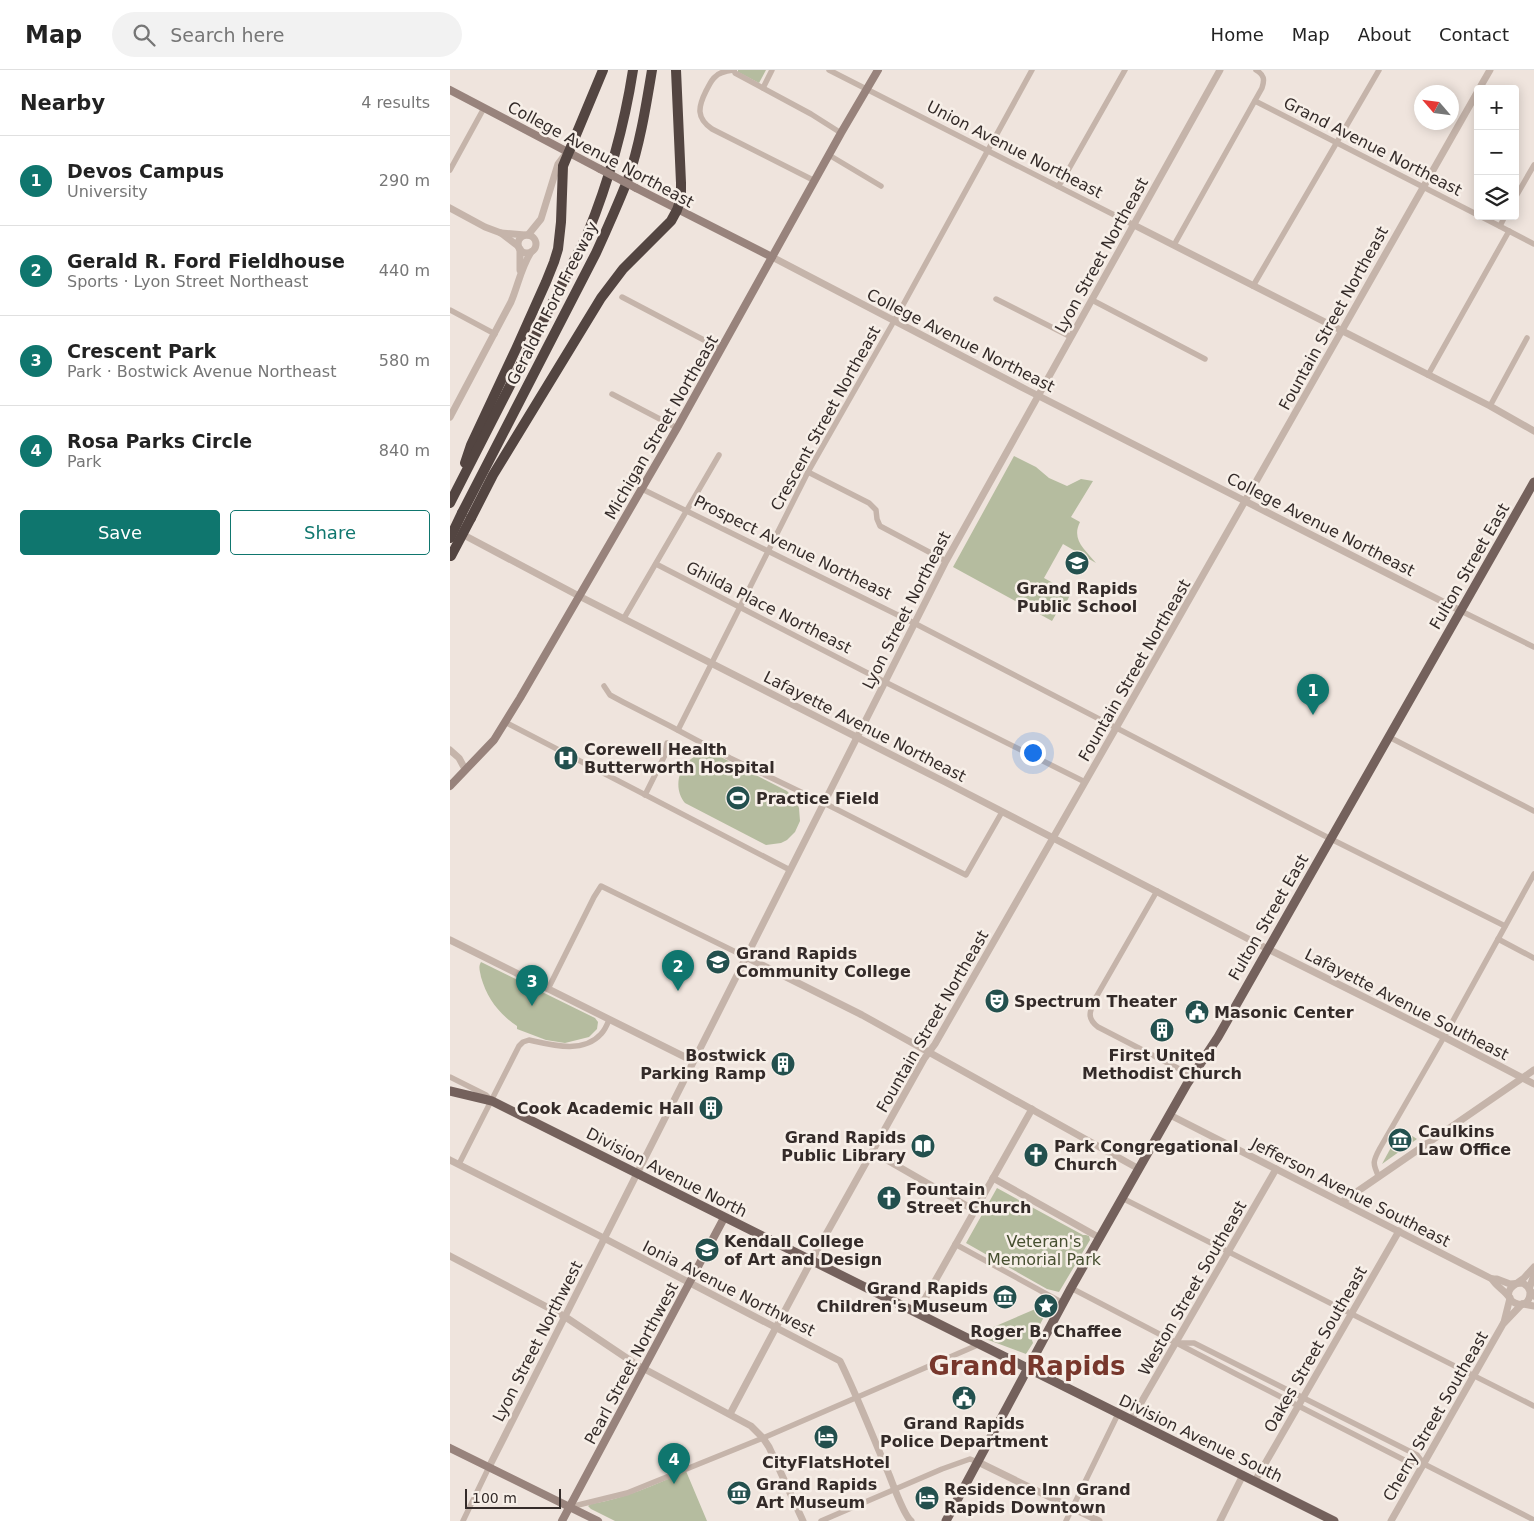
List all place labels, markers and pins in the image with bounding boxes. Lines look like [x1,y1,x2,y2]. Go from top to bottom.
school or university icon: Grand Rapids Public School [1064,550,1090,576]
place label: Grand Rapids Public School [1016,579,1138,616]
pin: 1 [1297,674,1329,715]
place label: Corewell Health Butterworth Hospital [584,740,775,777]
hospital icon: Corewell Health Butterworth Hospital [553,745,579,771]
sports icon: Practice Field [725,785,751,811]
place label: Practice Field [756,789,879,808]
place label: Grand Rapids Community College [736,944,911,981]
school or university icon: Grand Rapids Community College [705,949,731,975]
pin: 2 [662,950,694,991]
pin: 3 [516,965,548,1006]
theatre icon: Spectrum Theater [984,988,1010,1014]
place label: Spectrum Theater [1014,992,1177,1011]
public building icon: Masonic Center [1184,999,1210,1025]
place label: Masonic Center [1214,1003,1354,1022]
building icon: First United Methodist Church [1149,1017,1175,1043]
place label: Bostwick Parking Ramp [640,1046,766,1083]
place label: First United Methodist Church [1082,1046,1242,1083]
building icon: Bostwick Parking Ramp [770,1051,796,1077]
building icon: Cook Academic Hall [698,1095,724,1121]
place label: Cook Academic Hall [517,1099,694,1118]
place label: Caulkins Law Office [1418,1122,1511,1159]
museum icon: Caulkins Law Office [1387,1127,1413,1153]
place label: Grand Rapids Public Library [781,1128,907,1165]
library icon: Grand Rapids Public Library [910,1133,936,1159]
place label: Park Congregational Church [1054,1137,1239,1174]
church icon: Park Congregational Church [1023,1142,1049,1168]
place label: Fountain Street Church [906,1180,1031,1217]
church icon: Fountain Street Church [876,1185,902,1211]
place label: Kendall College of Art and Design [724,1232,882,1269]
school or university icon: Kendall College of Art and Design [694,1237,720,1263]
place label: Grand Rapids Children's Museum [817,1279,988,1316]
museum icon: Grand Rapids Children's Museum [992,1284,1018,1310]
place icon: Roger B. Chaffee [1033,1293,1059,1319]
place label: Roger B. Chaffee [970,1322,1122,1341]
public building icon: Grand Rapids Police Department [951,1385,977,1411]
place label: Grand Rapids Police Department [880,1414,1048,1451]
hotel icon: CityFlatsHotel [813,1424,839,1450]
pin: 4 [658,1443,690,1484]
place label: CityFlatsHotel [762,1453,890,1472]
place label: Grand Rapids Art Museum [756,1475,877,1512]
museum icon: Grand Rapids Art Museum [726,1480,752,1506]
place label: Residence Inn Grand Rapids Downtown [944,1480,1131,1517]
hotel icon: Residence Inn Grand Rapids Downtown [914,1485,940,1511]

